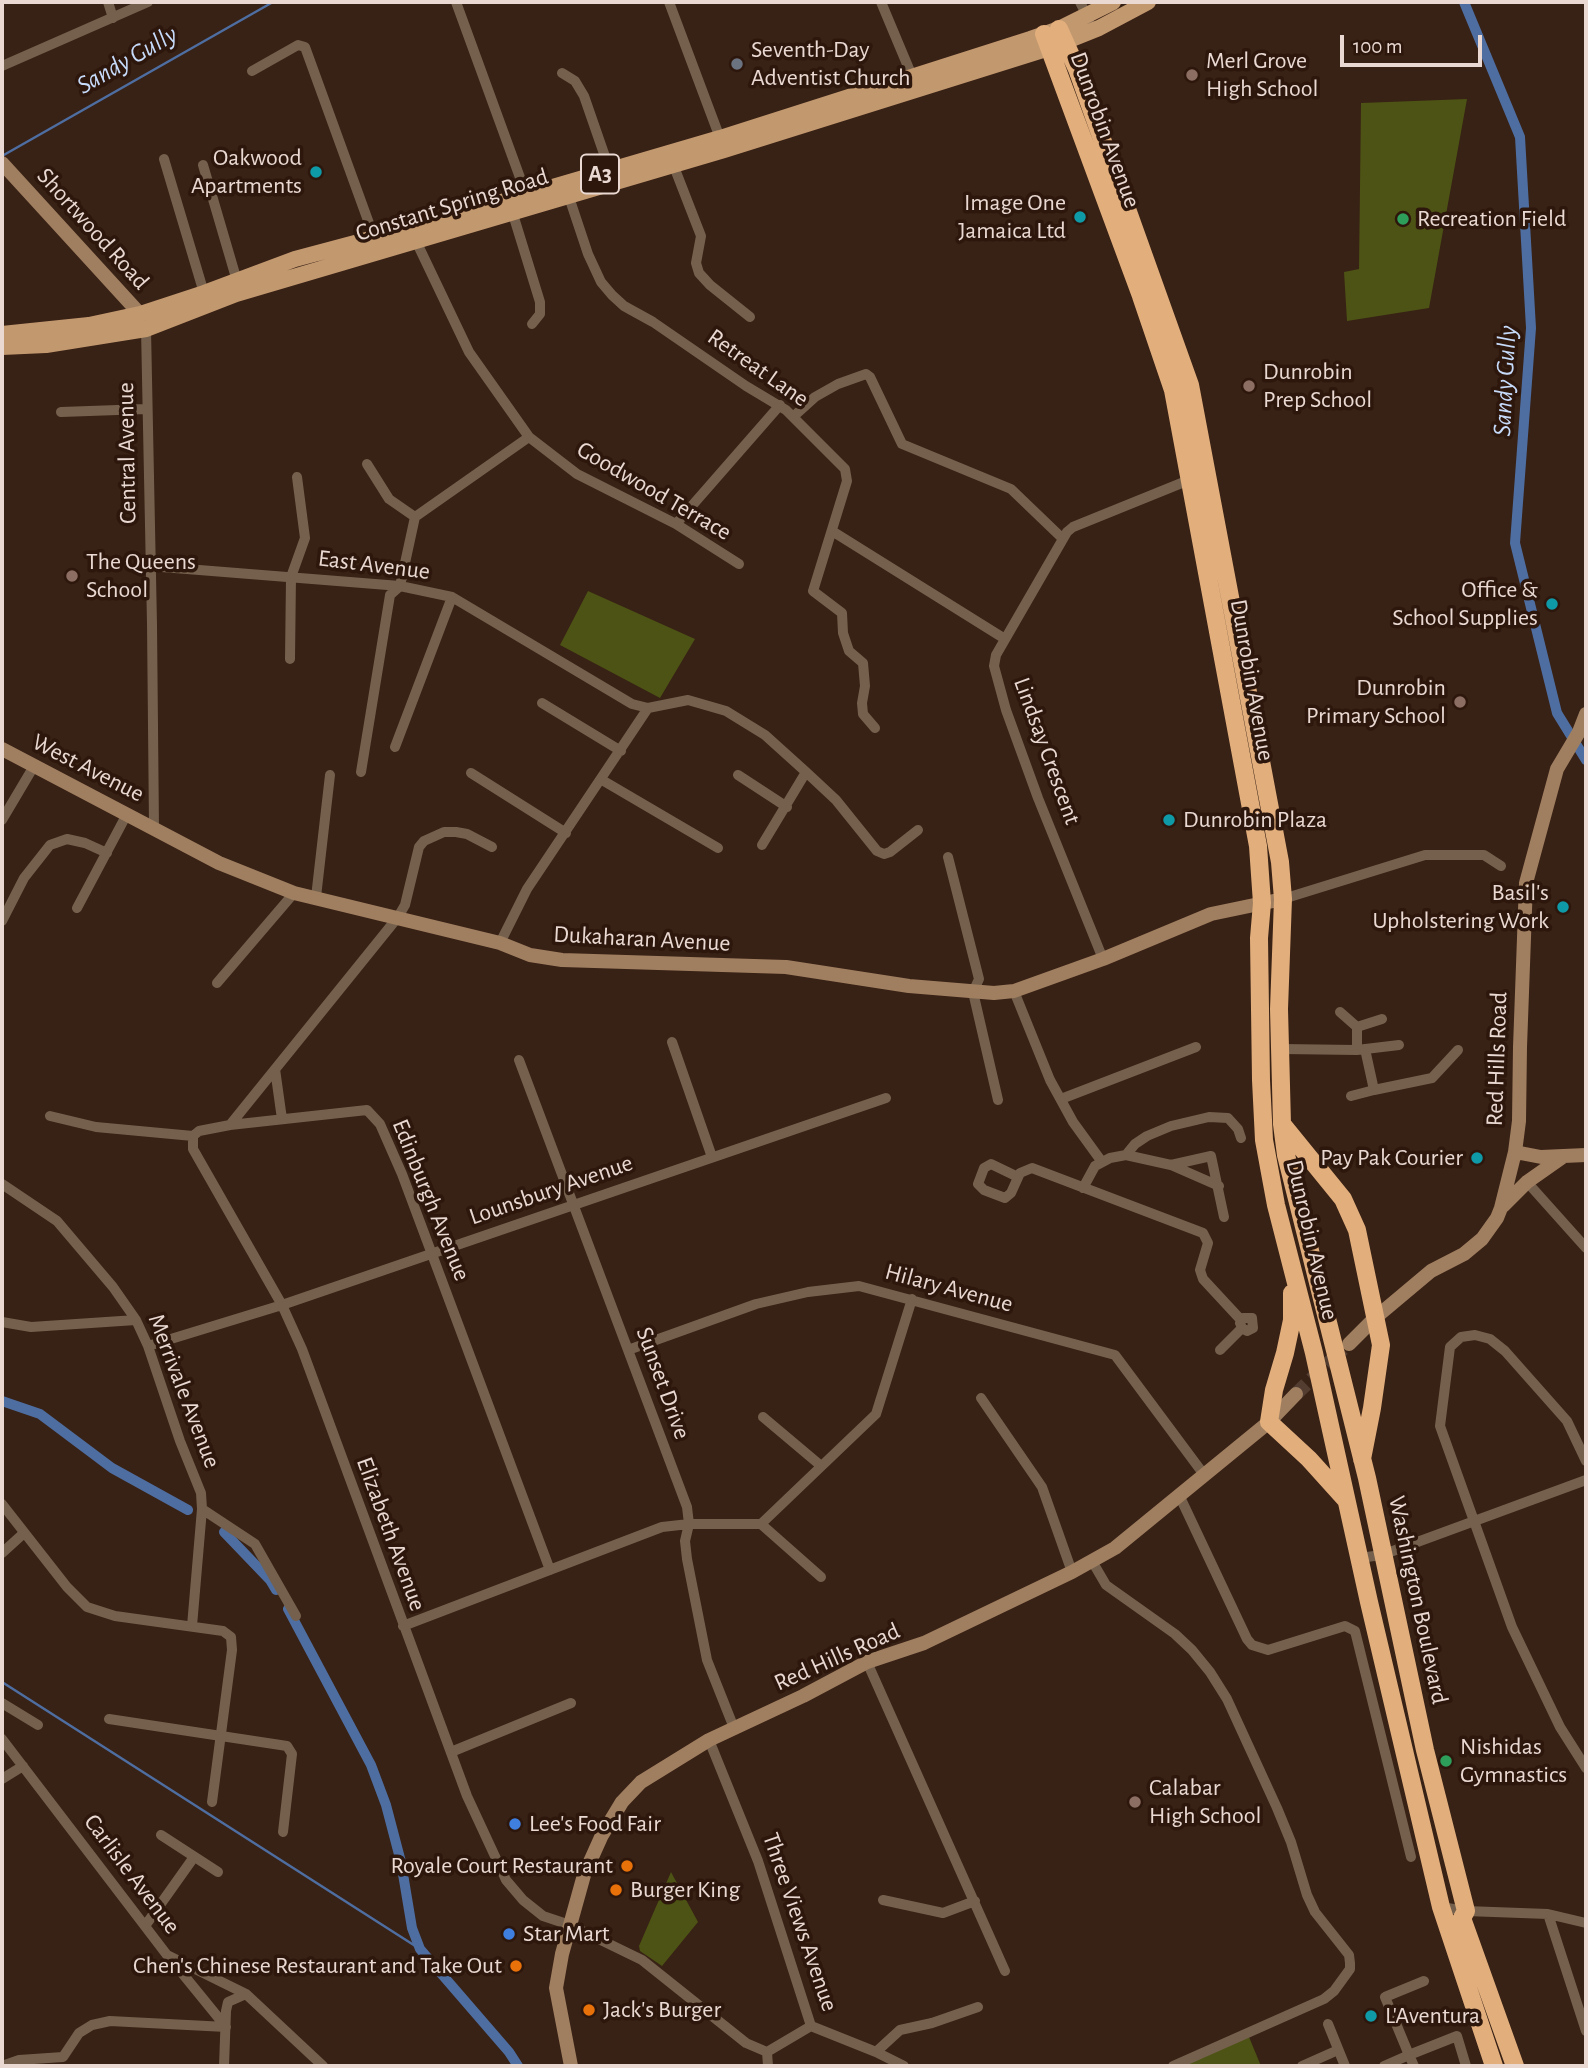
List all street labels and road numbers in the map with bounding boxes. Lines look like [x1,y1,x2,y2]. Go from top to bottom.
street label: Dunrobin Avenue [1063,48,1147,212]
road number: A3 [581,154,619,194]
street label: Shortwood Road [31,162,155,296]
street label: Constant Spring Road [352,162,552,248]
street label: Retreat Lane [702,323,814,413]
street label: Central Avenue [111,382,143,524]
street label: Goodwood Terrace [572,435,736,547]
street label: East Avenue [316,544,432,586]
street label: Dunrobin Avenue [1224,597,1280,763]
street label: Lindsay Crescent [1007,673,1087,829]
street label: West Avenue [27,727,149,809]
street label: Dukaharan Avenue [553,920,731,958]
street label: Red Hills Road [1480,991,1514,1127]
street label: Edinburgh Avenue [385,1115,477,1285]
street label: Lounsbury Avenue [465,1149,637,1231]
street label: Dunrobin Avenue [1280,1157,1344,1323]
street label: Hilary Avenue [882,1257,1016,1319]
street label: Merrivale Avenue [141,1310,227,1472]
street label: Sunset Drive [629,1323,697,1443]
street label: Elizabeth Avenue [350,1453,432,1615]
street label: Washington Boulevard [1382,1493,1454,1707]
street label: Red Hills Road [770,1616,904,1698]
street label: Carlisle Avenue [78,1808,186,1940]
street label: Three Views Avenue [756,1829,844,2015]

